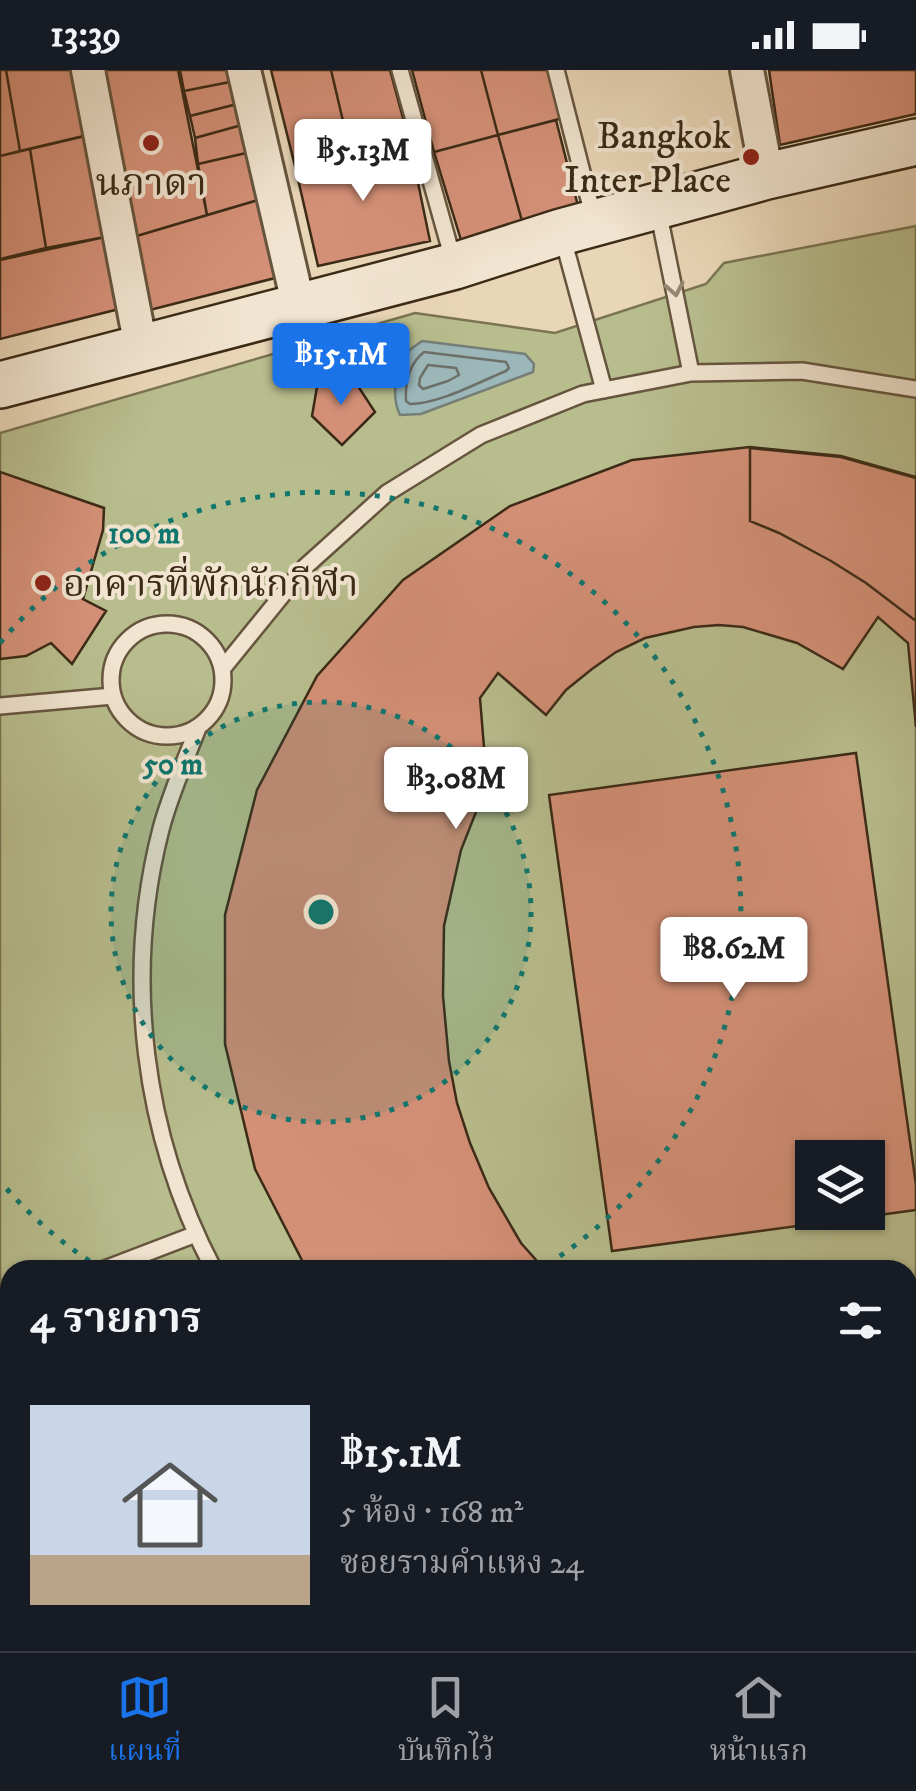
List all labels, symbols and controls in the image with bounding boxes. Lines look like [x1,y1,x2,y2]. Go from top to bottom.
text: 13:39 [50,11,121,59]
place label: Bangkok Inter Place [564,113,731,205]
pin: ฿5.13M [282,119,444,204]
text: ฿5.13M [316,131,410,171]
marker: นภาดา [140,132,162,154]
marker: Bangkok Inter Place [740,146,762,168]
place label: นภาดา [95,160,207,208]
one-way arrow [663,280,684,297]
pin: ฿15.1M [260,323,422,408]
text: ฿15.1M [295,335,387,375]
text: 100 m [108,516,181,553]
place label: อาคารที่พักนักกีฬา [63,555,358,609]
marker: อาคารที่พักนักกีฬา [32,572,54,594]
text: 50 m [142,747,203,784]
pin: ฿3.08M [375,747,537,832]
text: ฿3.08M [406,759,506,799]
centre of rings [303,894,339,930]
pin: ฿8.62M [653,917,815,1002]
text: ฿8.62M [682,929,786,969]
map controls [795,1140,885,1230]
button: layers [795,1140,885,1230]
icon: filters [833,1293,888,1348]
text: 4 รายการ [30,1294,202,1346]
text: ฿15.1M [340,1428,462,1480]
icon: home [110,1445,230,1565]
text: 5 ห้อง · 168 m² [340,1493,523,1533]
text: ซอยรามคำแหง 24 [340,1544,584,1584]
tab: แผนที่ [108,1670,182,1775]
tab: บันทึกไว้ [398,1670,493,1775]
tab: หน้าแรก [710,1670,808,1775]

